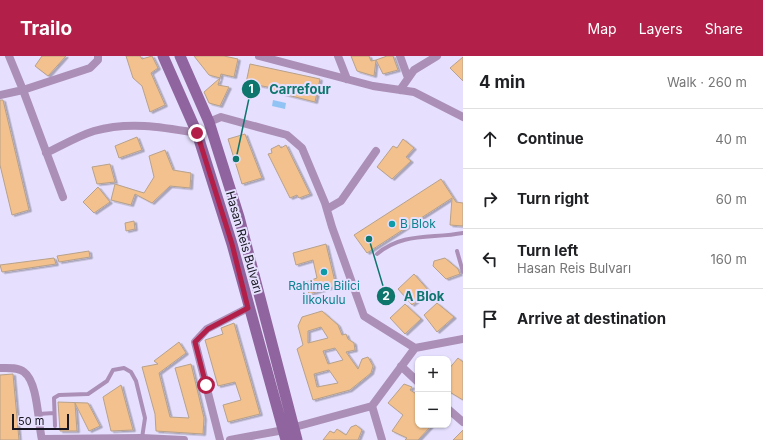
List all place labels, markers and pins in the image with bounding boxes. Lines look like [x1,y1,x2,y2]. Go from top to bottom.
callout: Carrefour [241,77,339,102]
place label: B Blok [400,216,436,231]
marker: B Blok [387,219,397,229]
marker: Rahime Bilici İlkokulu [319,267,329,277]
place label: Rahime Bilici İlkokulu [288,278,360,307]
callout: A Blok [376,284,453,309]

